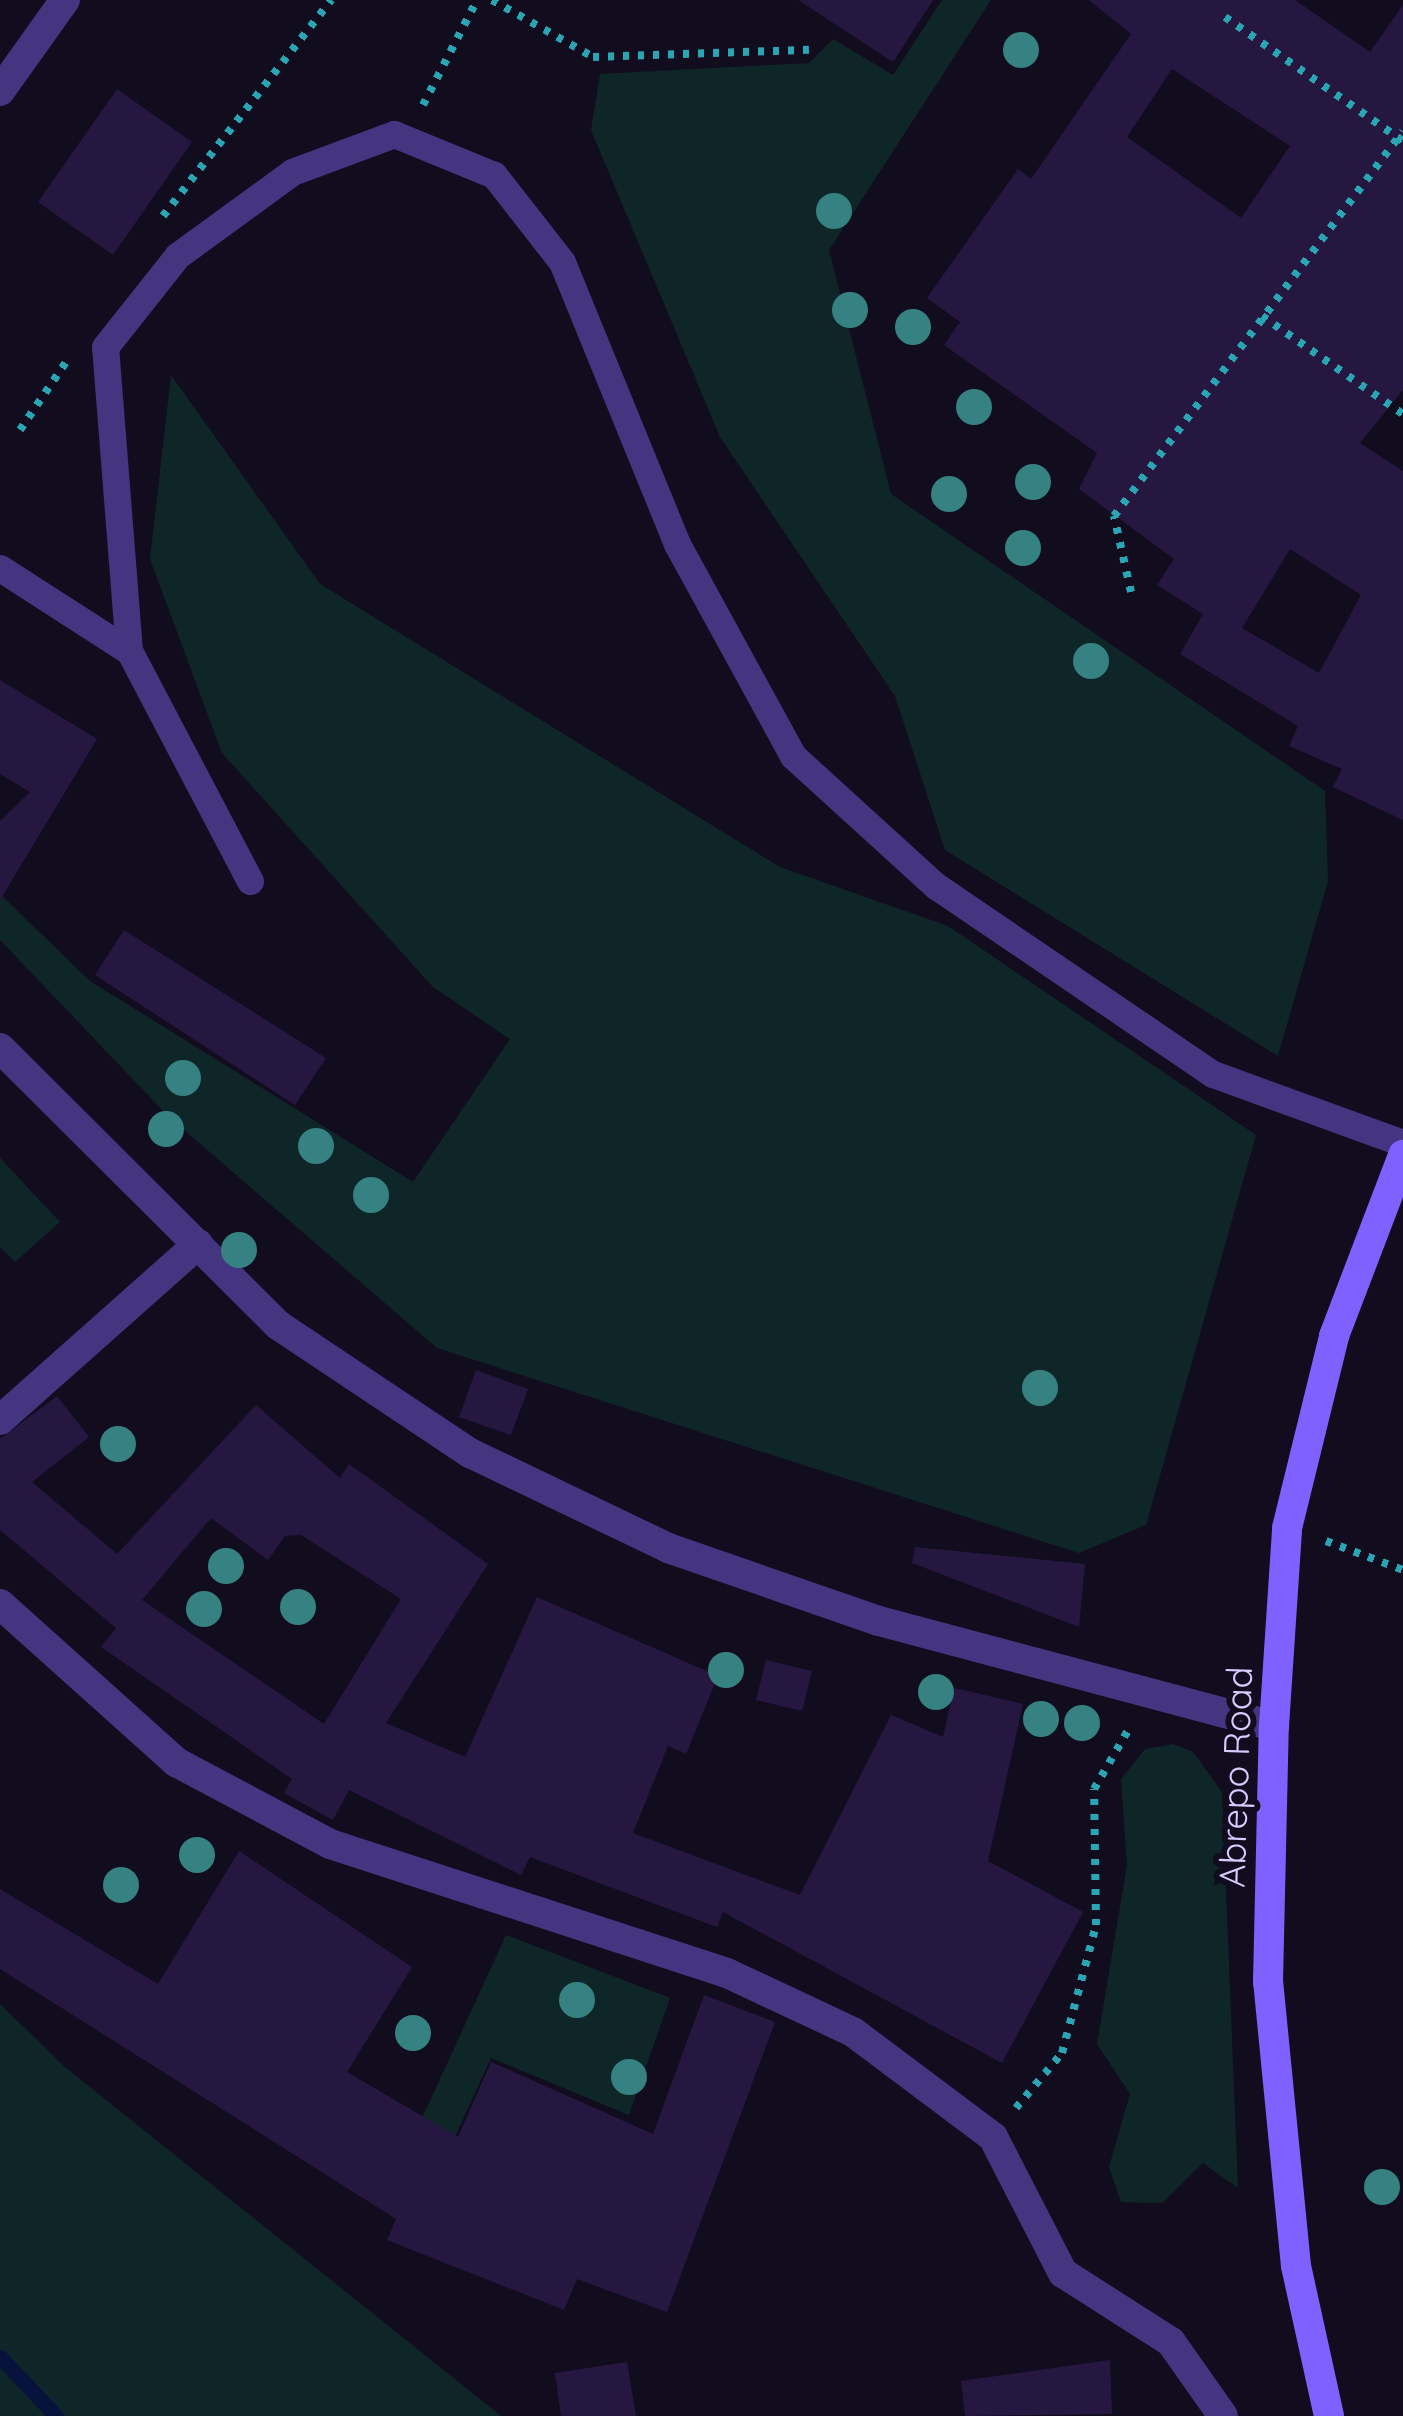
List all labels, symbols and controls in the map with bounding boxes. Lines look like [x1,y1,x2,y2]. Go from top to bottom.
street label: Abrepo Road [1210,1666,1260,1888]

